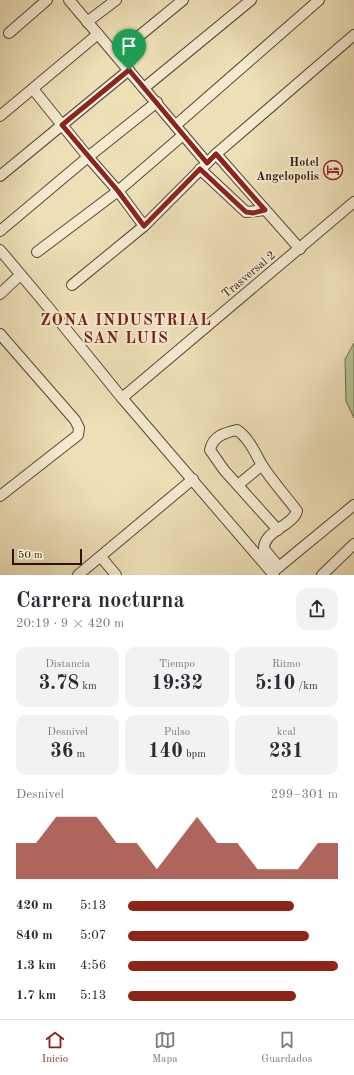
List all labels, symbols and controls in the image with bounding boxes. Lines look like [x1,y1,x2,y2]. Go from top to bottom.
pin [112,29,146,70]
icon: arrive [118,35,140,57]
place label: Hotel Angelopolis [256,157,319,183]
hotel icon: Hotel Angelopolis [322,159,344,181]
street label: Trasversal 2 [220,249,278,301]
district label: ZONA INDUSTRIAL SAN LUIS [40,313,212,347]
scale bar [12,547,82,566]
text: 50 m [18,550,43,561]
button: share [296,588,338,630]
text: Carrera nocturna [16,590,185,612]
text: 20:19 · 9 × 420 m [16,617,124,630]
text: Distancia [45,659,90,670]
text: Tiempo [159,659,195,670]
text: Ritmo [272,659,301,670]
text: 3.78 [39,674,79,694]
text: 19:32 [151,674,203,694]
text: 5:10 [255,674,295,694]
text: km [79,681,97,692]
text: /km [295,681,318,692]
text: Desnivel [47,727,88,738]
text: Pulso [164,727,190,738]
text: kcal [277,727,296,738]
text: 36 [50,742,73,762]
text: 140 [148,742,183,762]
text: 231 [269,742,304,762]
text: m [73,749,85,760]
text: bpm [183,749,206,760]
text: Desnivel [16,788,64,801]
text: 299–301 m [271,788,338,801]
text: 420 m [16,899,53,912]
text: 5:13 [80,899,106,912]
text: 840 m [16,929,53,942]
text: 5:07 [80,929,106,942]
text: 1.3 km [16,959,56,972]
text: 4:56 [80,959,106,972]
text: 1.7 km [16,989,56,1002]
text: 5:13 [80,989,106,1002]
tab: Inicio [42,1029,68,1067]
tab: Mapa [152,1029,178,1067]
tab: Guardados [261,1029,312,1067]

